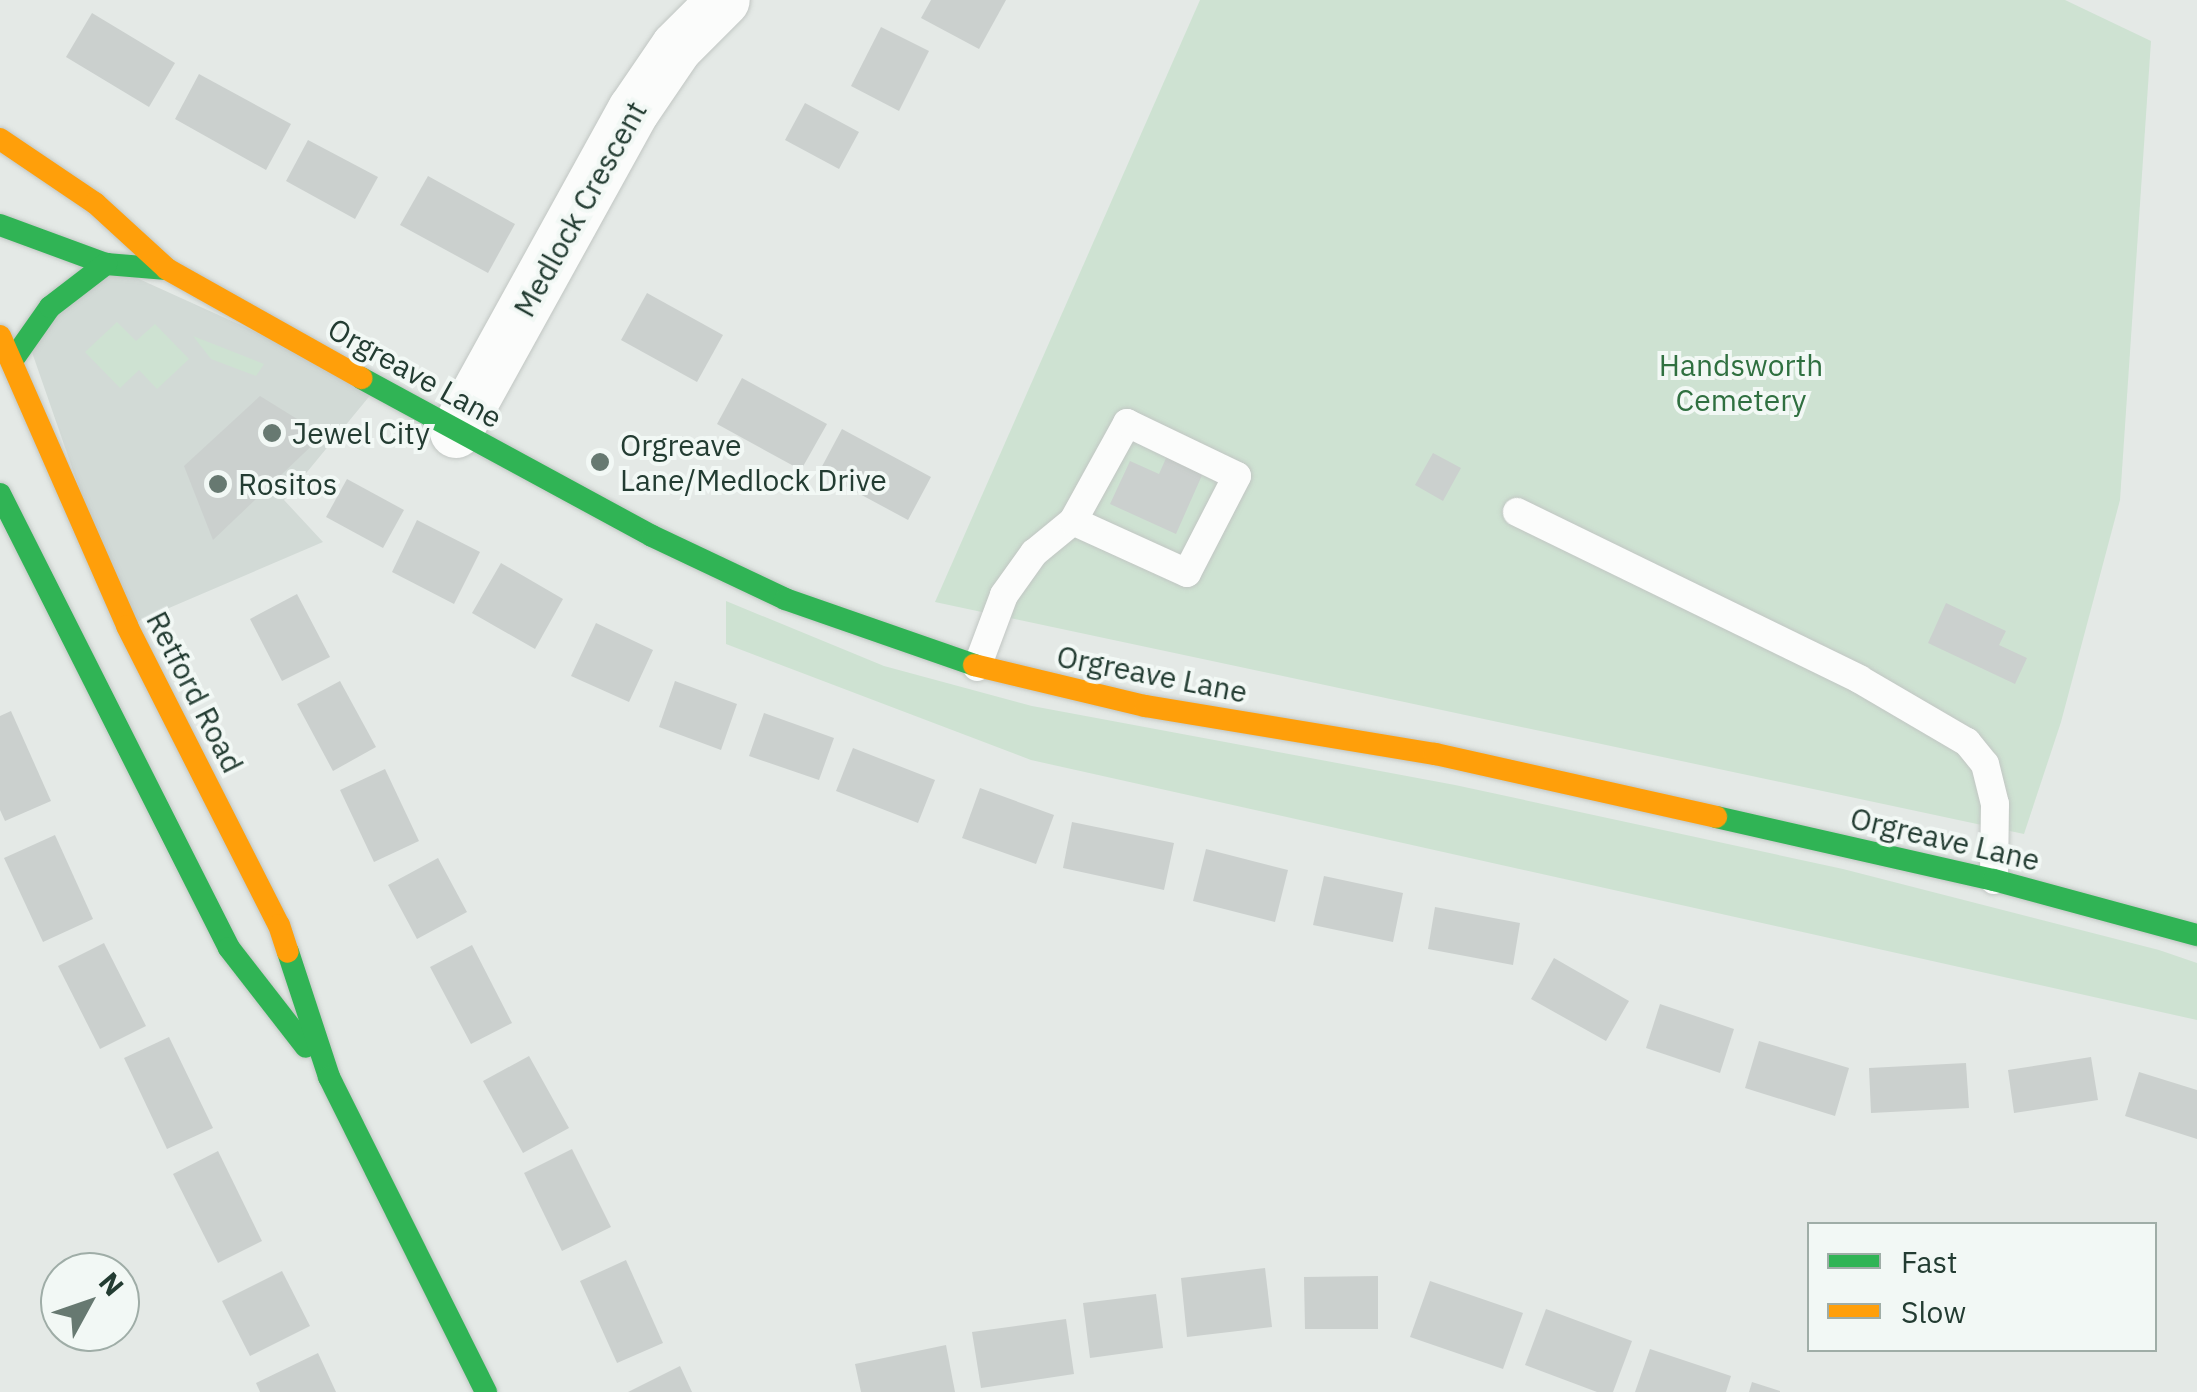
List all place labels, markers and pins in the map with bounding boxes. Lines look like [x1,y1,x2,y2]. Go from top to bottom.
place label: Jewel City [292,415,430,451]
marker: Jewel City [261,422,283,444]
place label: Orgreave Lane/Medlock Drive [620,427,887,498]
marker: Orgreave Lane/Medlock Drive [589,451,611,473]
place label: Rositos [238,466,337,502]
marker: Rositos [207,473,229,495]

